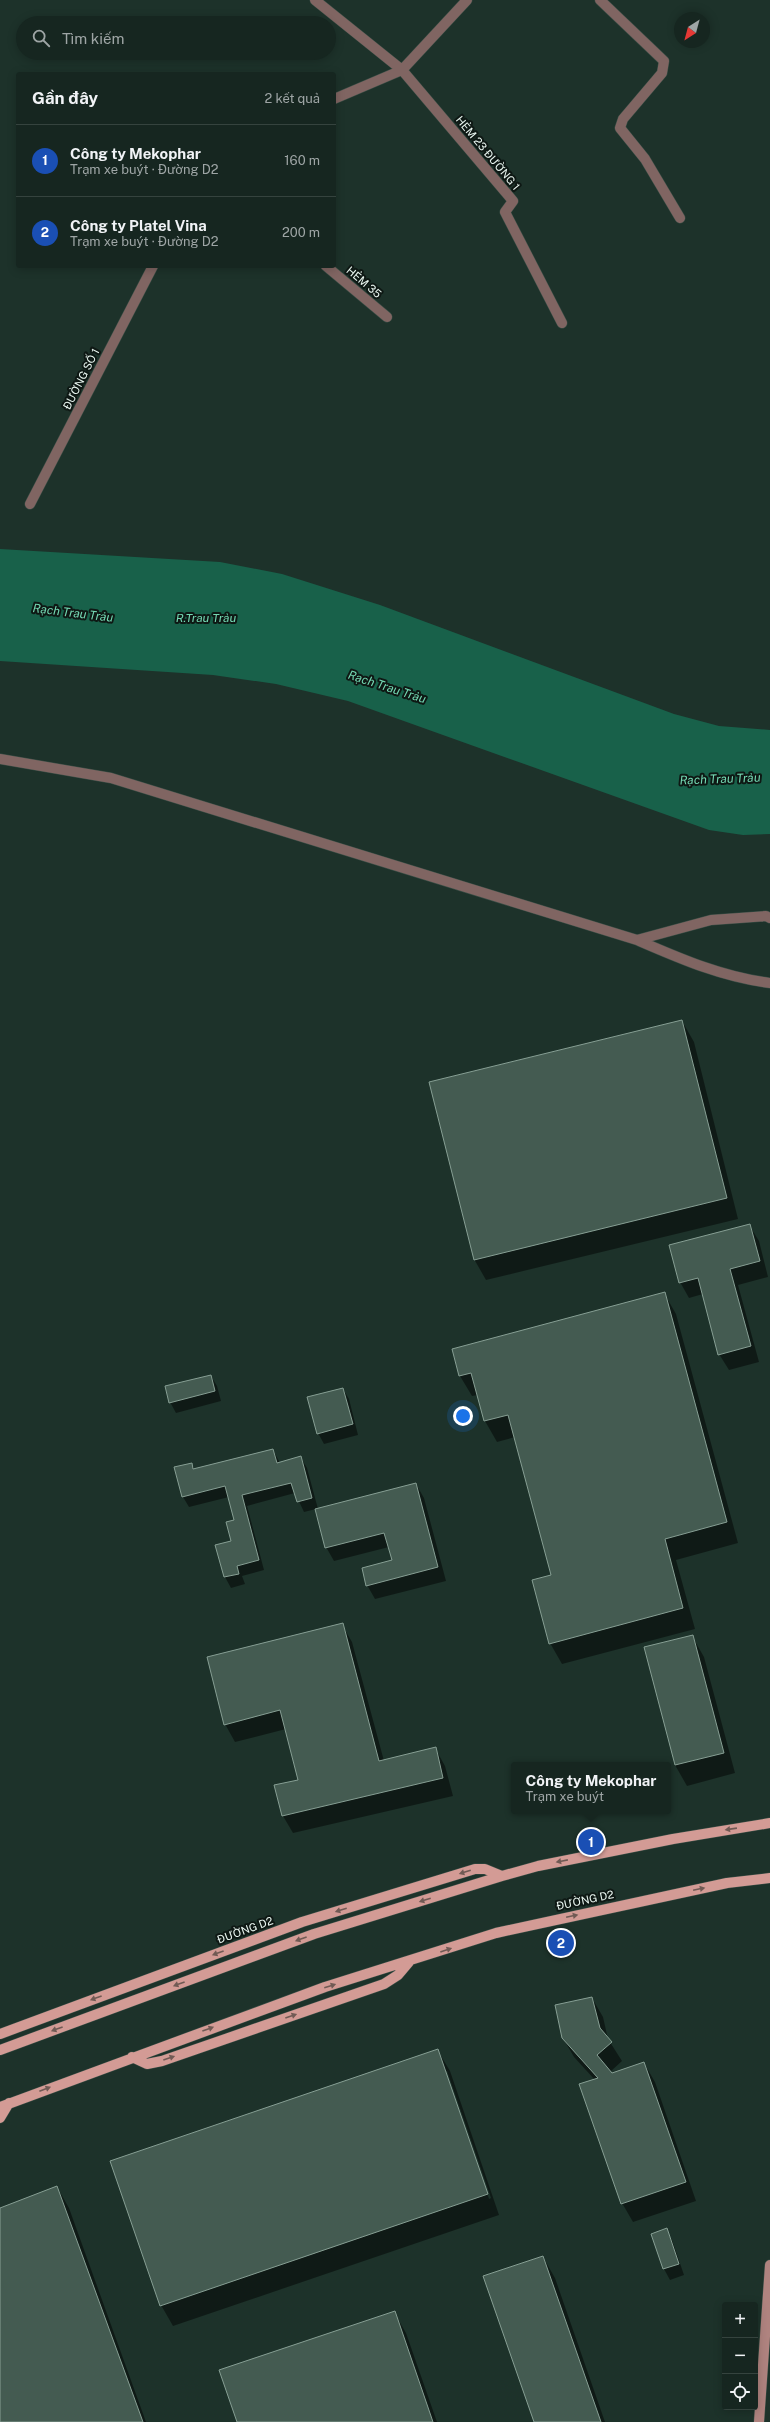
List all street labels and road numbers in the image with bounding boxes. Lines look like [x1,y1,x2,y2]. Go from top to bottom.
street label: HẺM 23 ĐƯỜNG 1 [454,112,524,192]
street label: HẺM 35 [344,262,385,300]
street label: ĐƯỜNG SỐ 1 [59,346,102,411]
street label: ĐƯỜNG D2 [555,1887,615,1912]
street label: ĐƯỜNG D2 [215,1913,275,1946]

